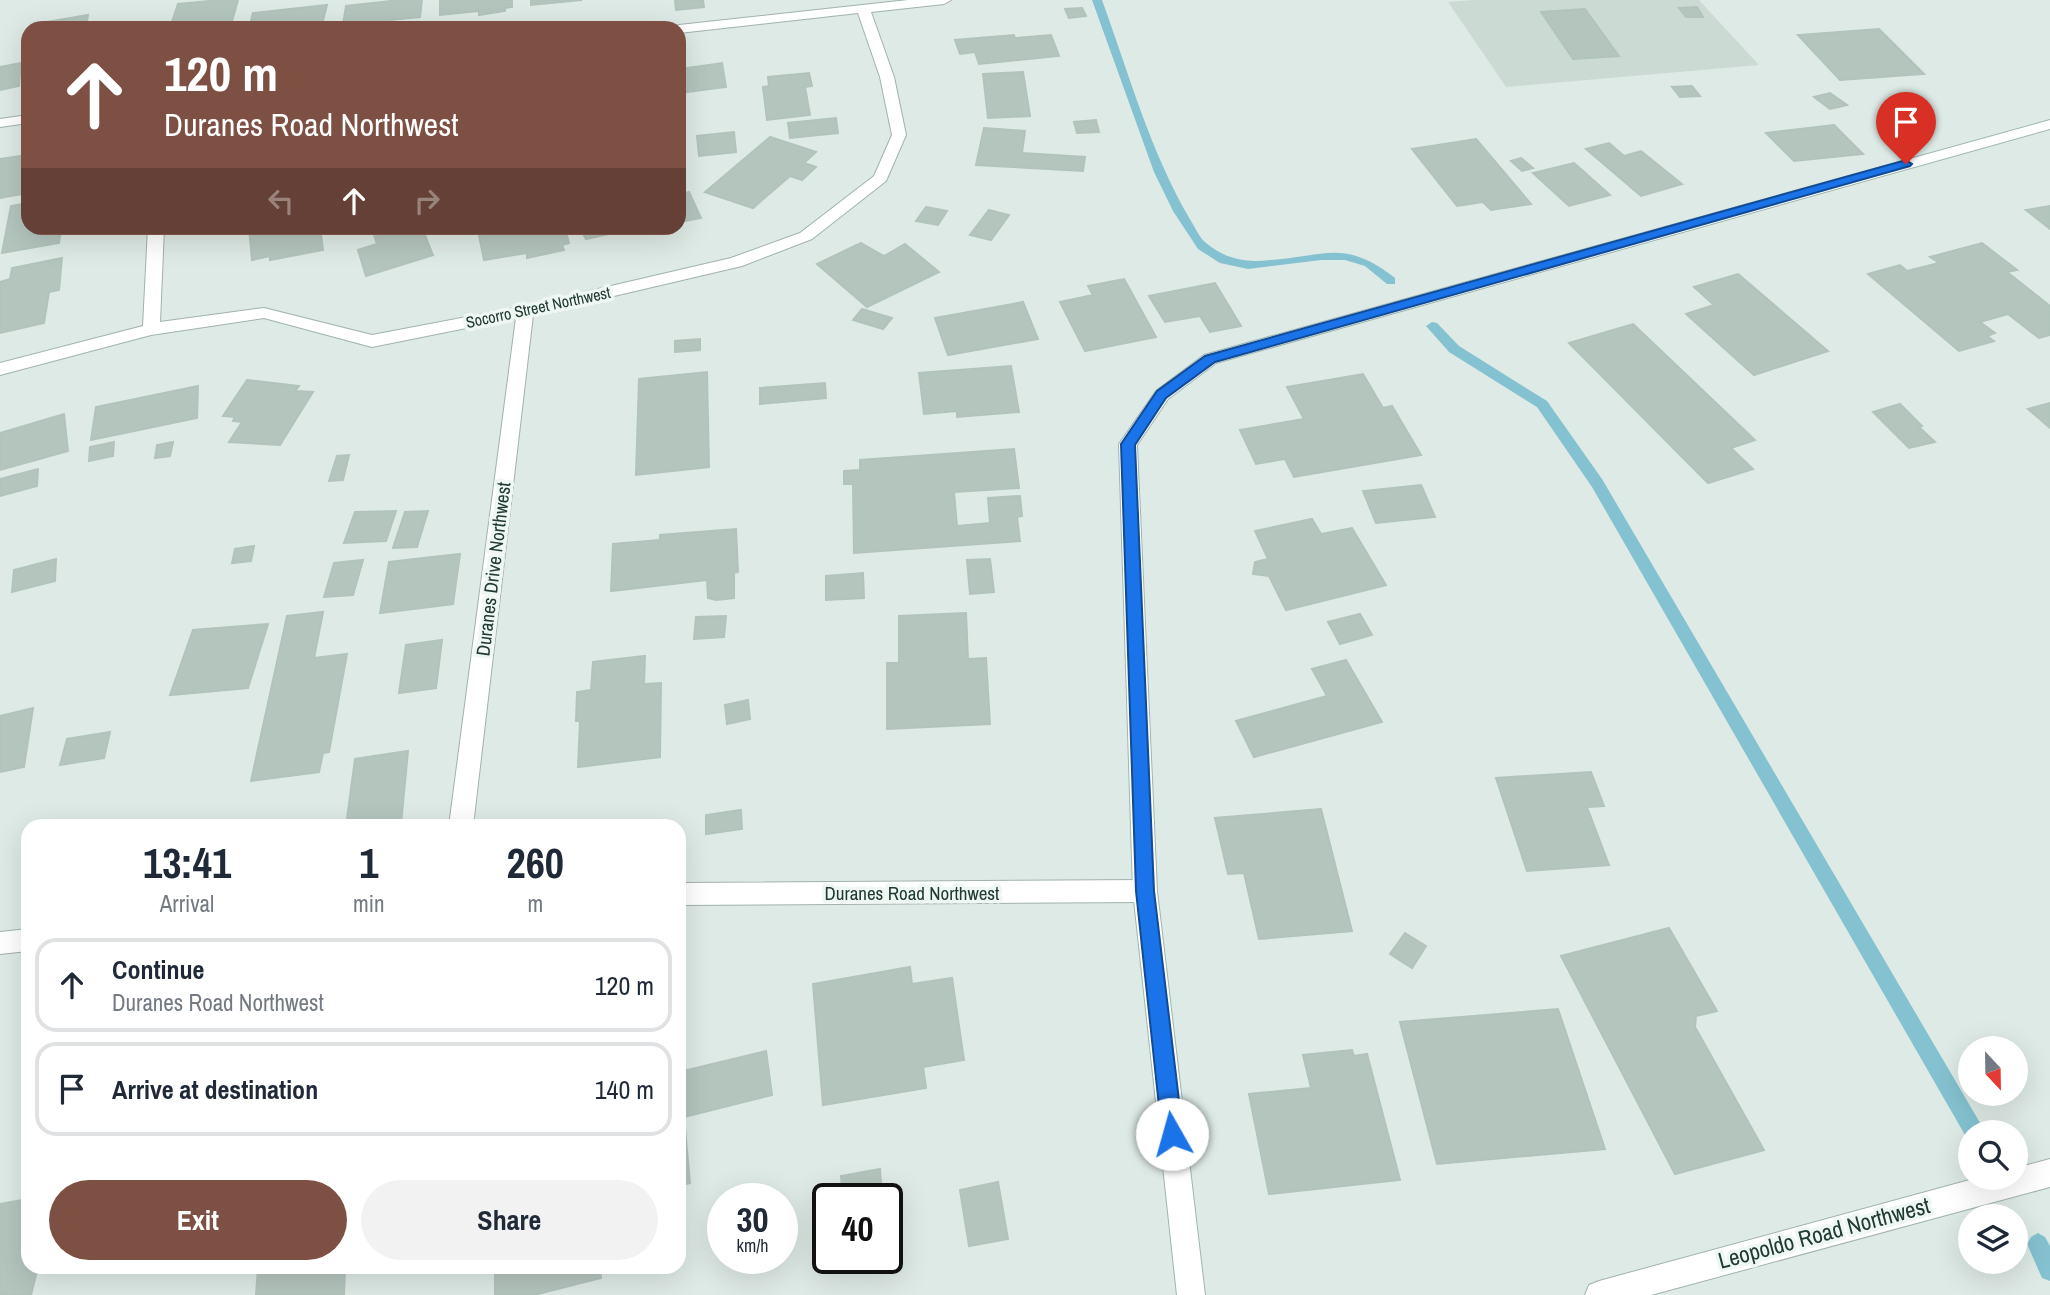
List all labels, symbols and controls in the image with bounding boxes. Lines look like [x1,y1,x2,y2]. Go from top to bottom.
text: 120 m [164,40,278,106]
icon: ahead [49,49,140,140]
pin [1876,92,1936,164]
text: Duranes Road Northwest [164,103,459,146]
icon: arrive [1887,103,1925,141]
icon: left [262,182,300,220]
icon: ahead [335,182,373,220]
icon: right [408,182,446,220]
street label: Socorro Street Northwest [464,281,613,333]
street label: Duranes Drive Northwest [469,480,517,657]
text: 13:41 [143,835,231,891]
text: 1 [359,835,378,891]
text: 260 [507,835,564,891]
street label: Duranes Road Northwest [825,880,1000,906]
text: Arrival [160,888,214,919]
text: min [353,888,385,919]
text: m [527,888,543,919]
text: Continue [112,952,204,987]
icon: ahead [53,966,91,1004]
text: 120 m [595,968,654,1003]
text: Duranes Road Northwest [112,987,324,1018]
north arrow [1958,1036,2028,1106]
map controls [1958,1036,2028,1274]
icon: arrive [53,1070,91,1108]
text: Arrive at destination [112,1072,318,1107]
text: 140 m [595,1072,654,1107]
position arrow [1135,1097,1209,1171]
button: search [1958,1120,2028,1190]
button: Exit [49,1180,347,1260]
button: Share [361,1180,658,1260]
speed limit sign: 40 [812,1183,903,1274]
street label: Leopoldo Road Northwest [1715,1189,1933,1276]
text: 30 [737,1196,768,1243]
button: layers [1958,1204,2028,1274]
text: km/h [737,1233,769,1258]

